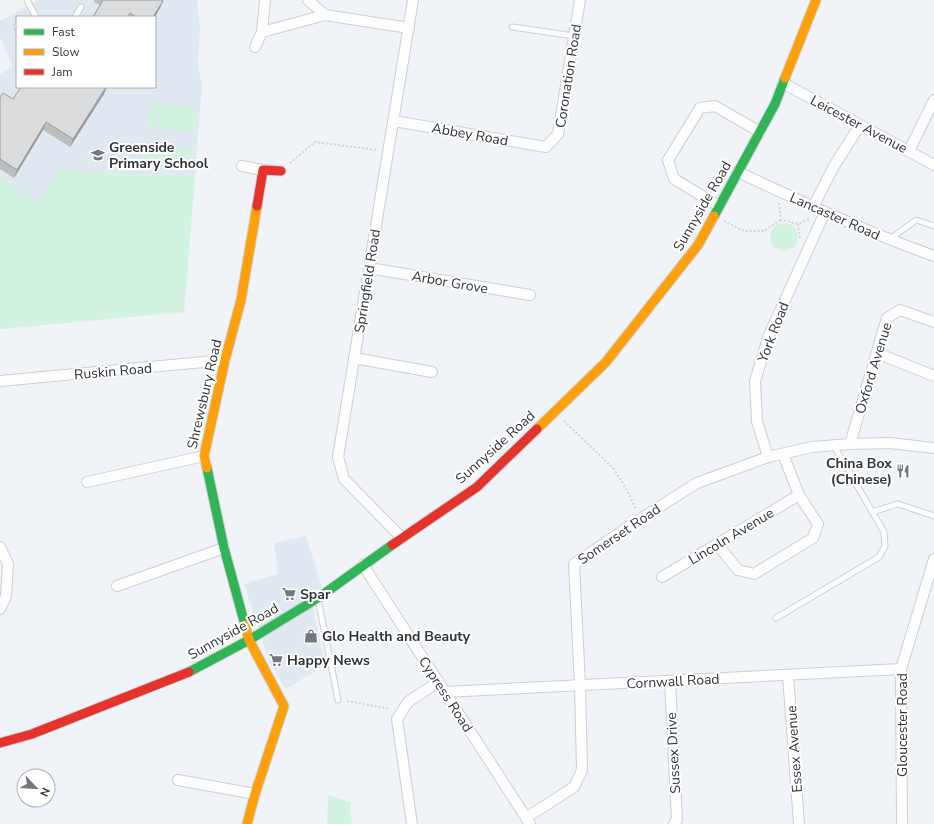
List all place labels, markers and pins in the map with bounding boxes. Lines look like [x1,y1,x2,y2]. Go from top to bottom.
place label: Greenside Primary School [109,138,209,173]
school or university icon: Greenside Primary School [90,147,106,163]
place label: China Box (Chinese) [826,454,892,489]
restaurant icon: China Box (Chinese) [895,463,911,479]
place label: Spar [300,585,331,604]
supermarket icon: Spar [281,586,297,602]
place label: Glo Health and Beauty [322,627,471,646]
shop icon: Glo Health and Beauty [303,628,319,644]
place label: Happy News [287,651,370,670]
supermarket icon: Happy News [268,652,284,668]

